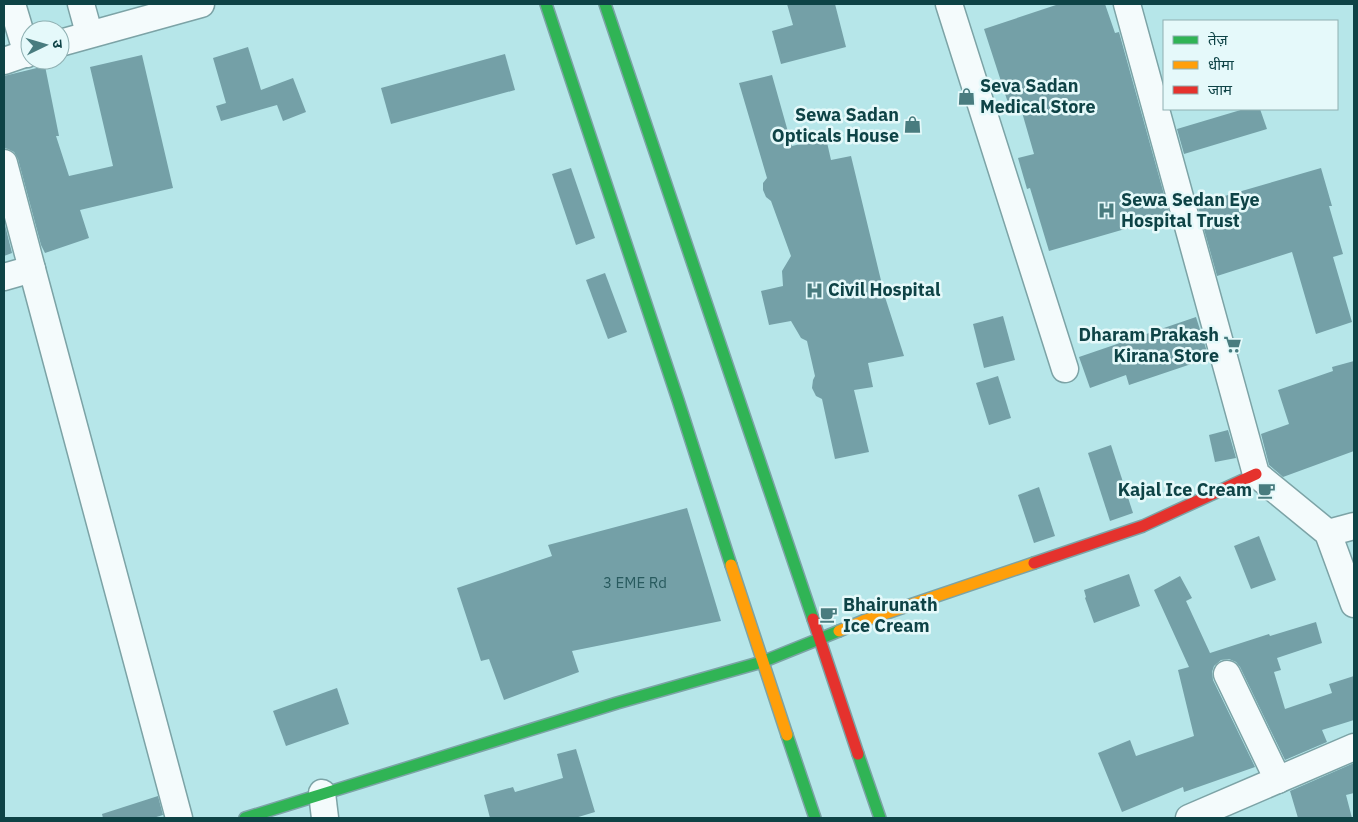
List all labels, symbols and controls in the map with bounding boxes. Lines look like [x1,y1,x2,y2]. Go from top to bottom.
north arrow [20,20,70,70]
legend [1163,20,1338,110]
text: तेज़ [1208,30,1229,49]
text: उ [49,39,67,50]
text: धीमा [1208,55,1235,74]
place label: Seva Sadan Medical Store [980,74,1096,118]
text: जाम [1208,80,1233,99]
shop icon: Seva Sadan Medical Store [956,86,976,106]
place label: Sewa Sadan Opticals House [772,103,899,147]
shop icon: Sewa Sadan Opticals House [903,115,923,135]
place label: Sewa Sedan Eye Hospital Trust [1121,188,1260,232]
hospital icon: Sewa Sedan Eye Hospital Trust [1097,200,1117,220]
place label: Civil Hospital [828,278,941,301]
hospital icon: Civil Hospital [804,280,824,300]
place label: Dharam Prakash Kirana Store [1079,323,1219,367]
supermarket icon: Dharam Prakash Kirana Store [1223,335,1243,355]
place label: Kajal Ice Cream [1118,478,1252,501]
cafe icon: Kajal Ice Cream [1256,480,1276,500]
house number: 3 EME Rd [603,573,667,592]
place label: Bhairunath Ice Cream [843,593,938,637]
cafe icon: Bhairunath Ice Cream [819,605,839,625]

